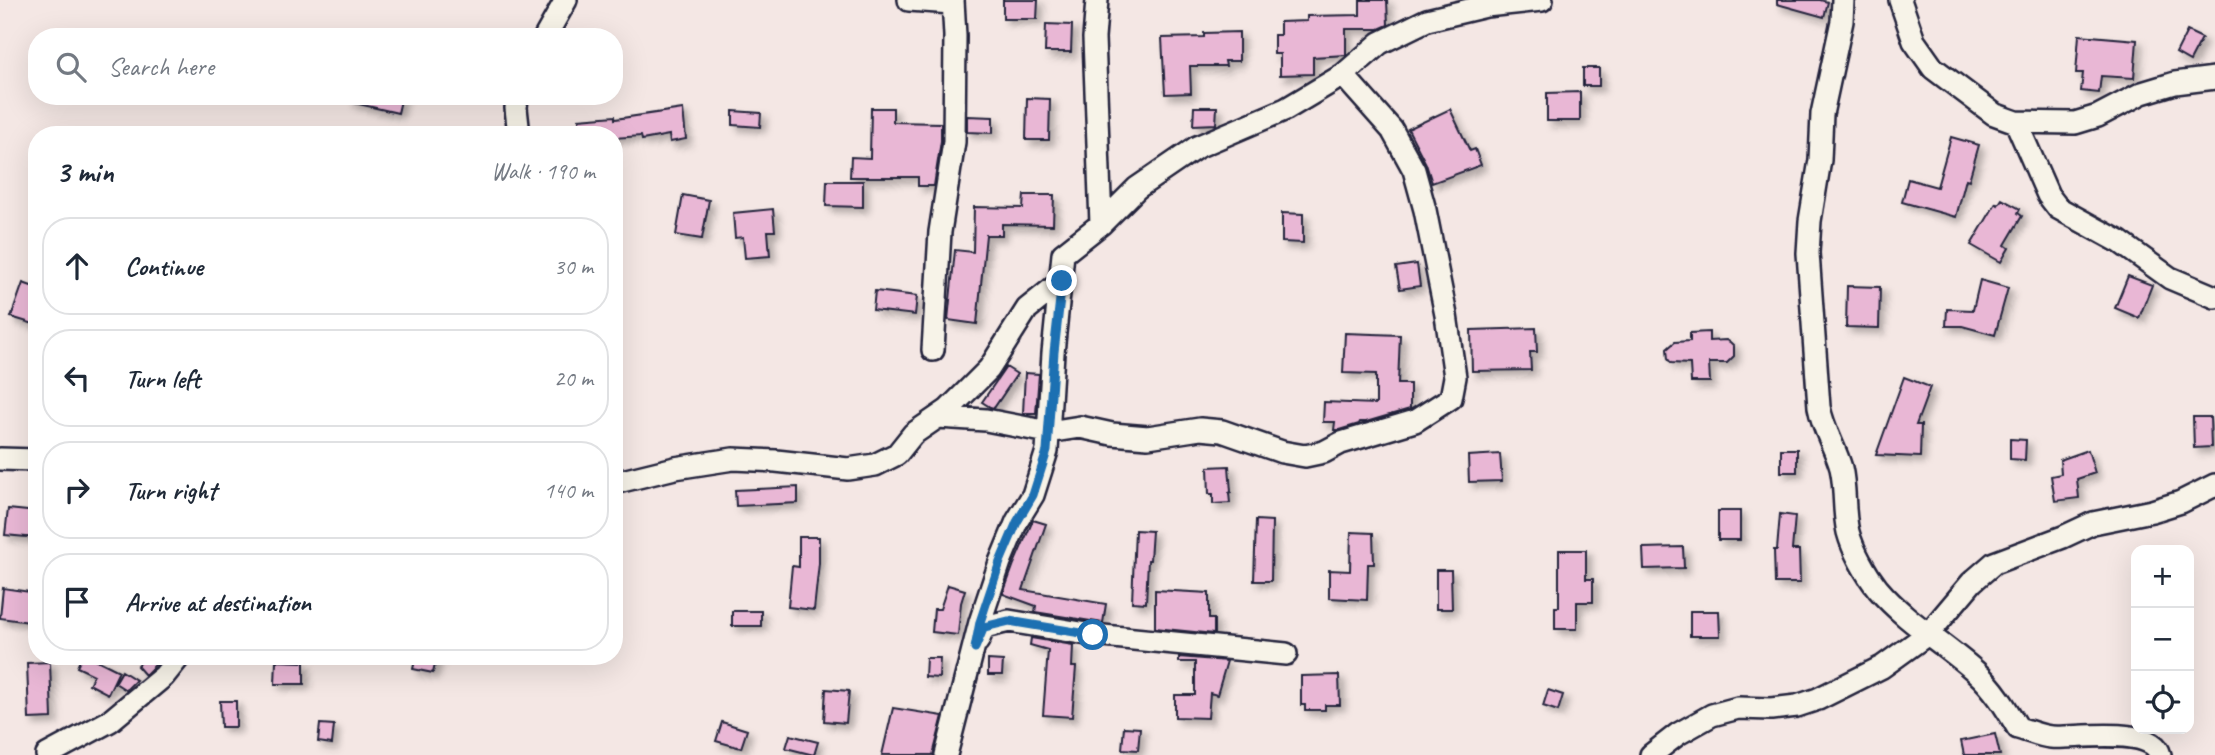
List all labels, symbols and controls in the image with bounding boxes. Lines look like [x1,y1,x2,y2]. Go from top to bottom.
search box [28,28,623,105]
icon: search [52,48,90,86]
text: Search here [108,50,214,83]
text: 3 min [56,153,113,191]
text: Walk · 190 m [491,157,595,186]
icon: ahead [58,247,96,285]
text: Continue [125,250,203,283]
text: 30 m [554,252,593,281]
route end [1046,265,1077,296]
icon: left [58,359,96,397]
text: Turn left [125,362,200,395]
text: 20 m [554,364,593,393]
icon: right [58,471,96,509]
text: Turn right [125,474,216,507]
text: 140 m [544,476,593,505]
map controls [2131,545,2194,734]
button: + [2131,545,2194,608]
icon: arrive [58,583,96,621]
text: Arrive at destination [125,586,311,619]
button: − [2131,608,2194,671]
route start [1077,619,1108,650]
button: locate [2131,671,2194,734]

